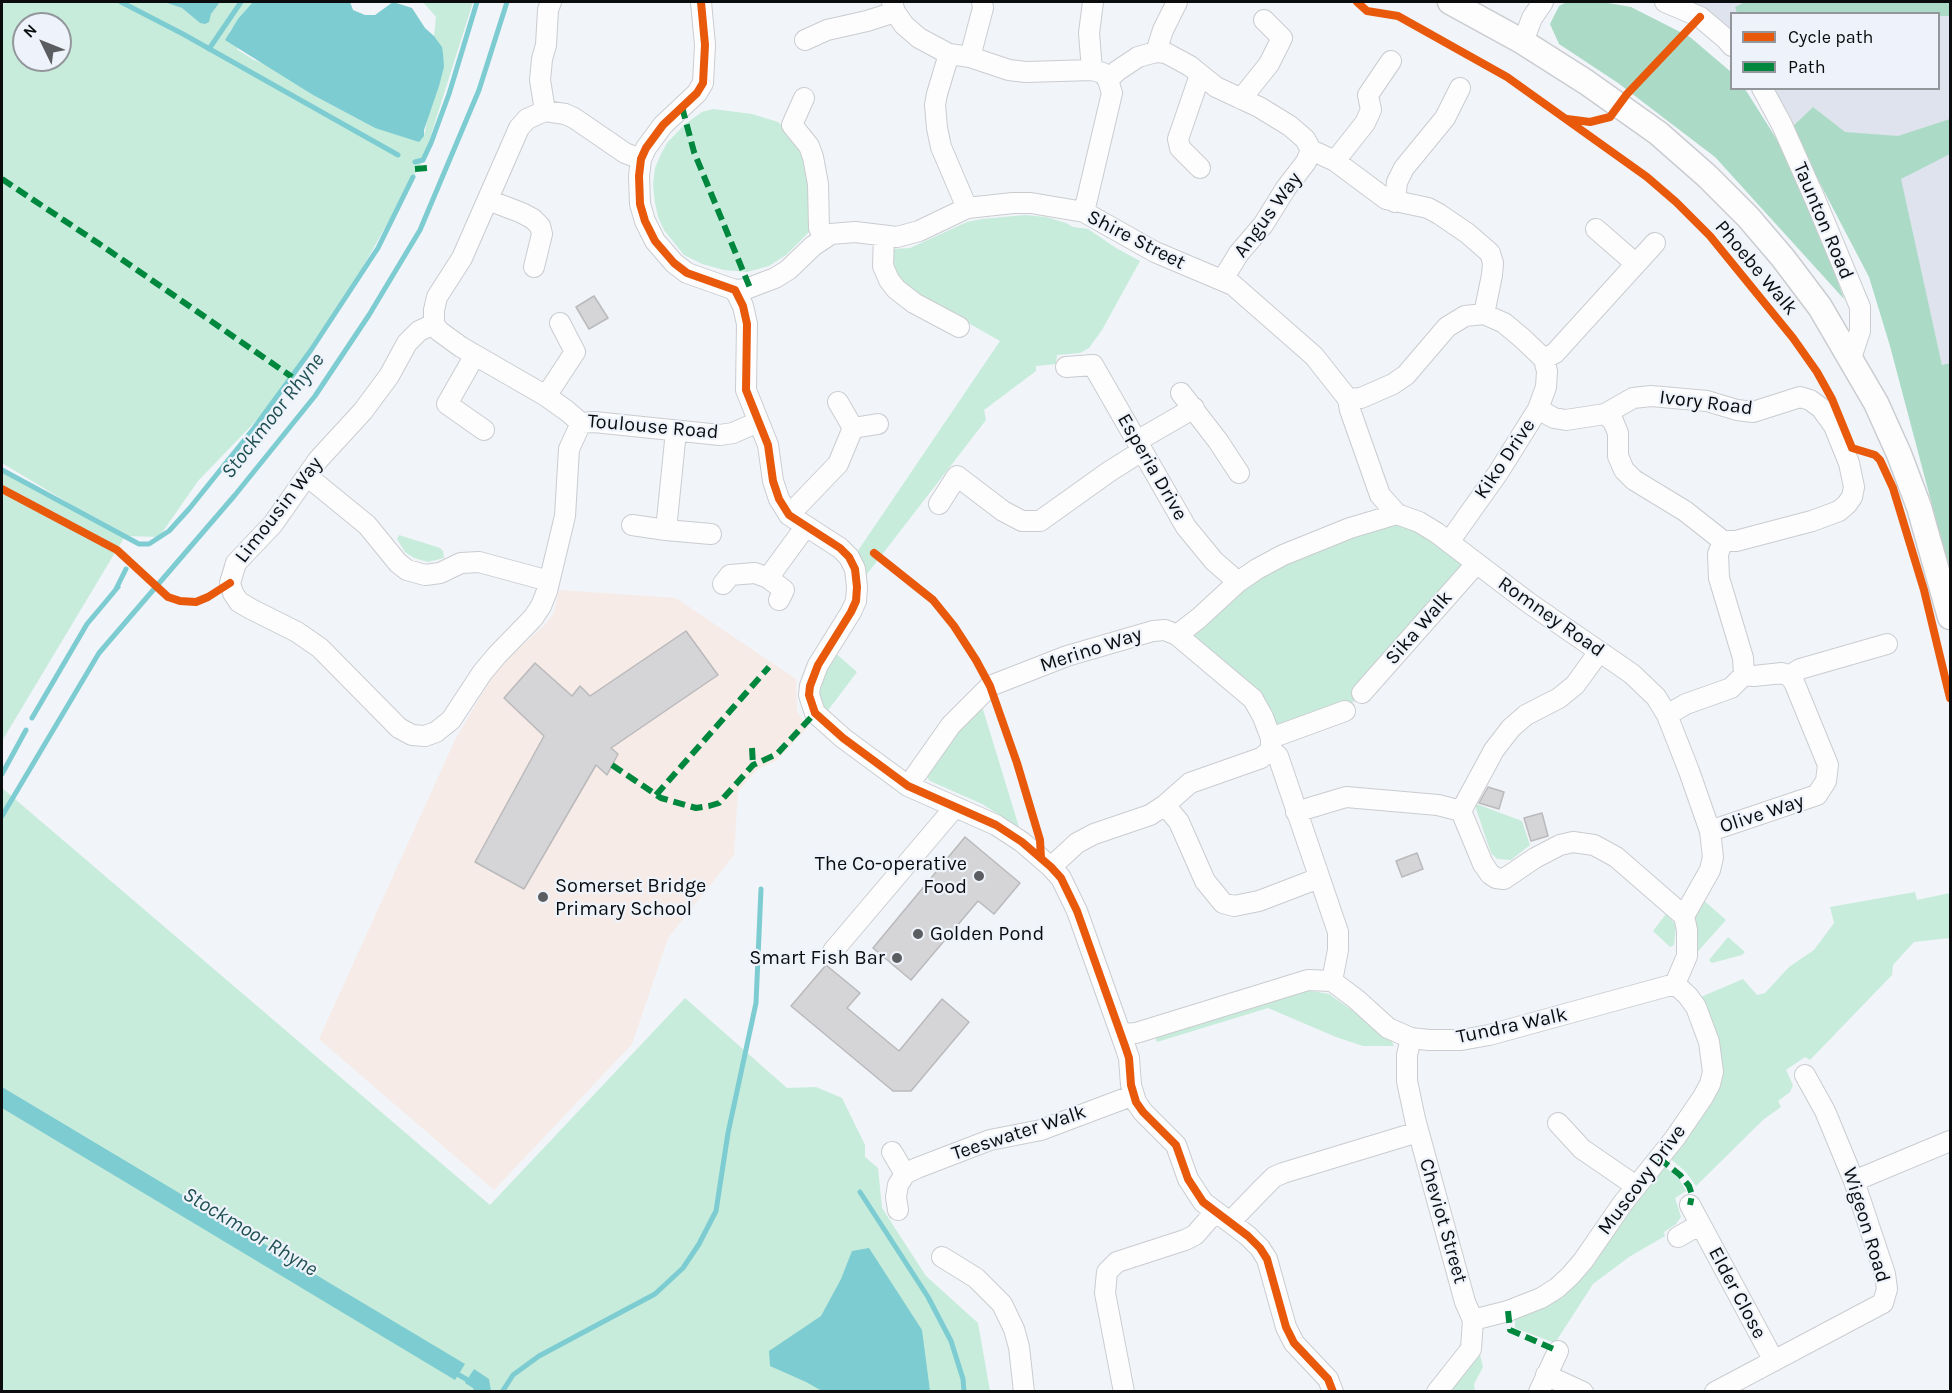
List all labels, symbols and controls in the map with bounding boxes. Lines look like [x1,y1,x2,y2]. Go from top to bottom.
north arrow [12,12,72,72]
legend [1730,12,1940,90]
text: N [19,20,41,41]
text: Cycle path [1788,26,1873,48]
text: Path [1788,56,1826,78]
street label: Taunton Road [1788,159,1858,283]
street label: Angus Way [1229,168,1307,262]
street label: Shire Street [1083,205,1189,275]
street label: Phoebe Walk [1709,216,1803,320]
water label: Stockmoor Rhyne [216,348,330,484]
street label: Ivory Road [1658,385,1754,421]
street label: Toulouse Road [586,409,720,445]
street label: Esperia Drive [1112,409,1192,525]
street label: Kiko Drive [1469,414,1541,504]
street label: Limousin Way [230,452,328,568]
street label: Romney Road [1493,572,1609,662]
street label: Sika Walk [1380,586,1458,670]
street label: Merino Way [1037,622,1145,678]
street label: Olive Way [1717,789,1807,839]
place label: The Co-operative Food [815,852,967,899]
marker: The Co-operative Food [972,869,986,883]
place label: Somerset Bridge Primary School [555,874,706,921]
marker: Somerset Bridge Primary School [536,890,550,904]
place label: Golden Pond [930,922,1044,946]
marker: Golden Pond [911,927,925,941]
place label: Smart Fish Bar [749,946,885,970]
marker: Smart Fish Bar [890,951,904,965]
street label: Tundra Walk [1454,1003,1570,1049]
street label: Teeswater Walk [949,1100,1089,1166]
street label: Muscovy Drive [1593,1120,1691,1240]
street label: Cheviot Street [1414,1156,1472,1286]
street label: Wigeon Road [1837,1165,1895,1285]
water label: Stockmoor Rhyne [178,1182,322,1282]
street label: Elder Close [1703,1243,1771,1343]

